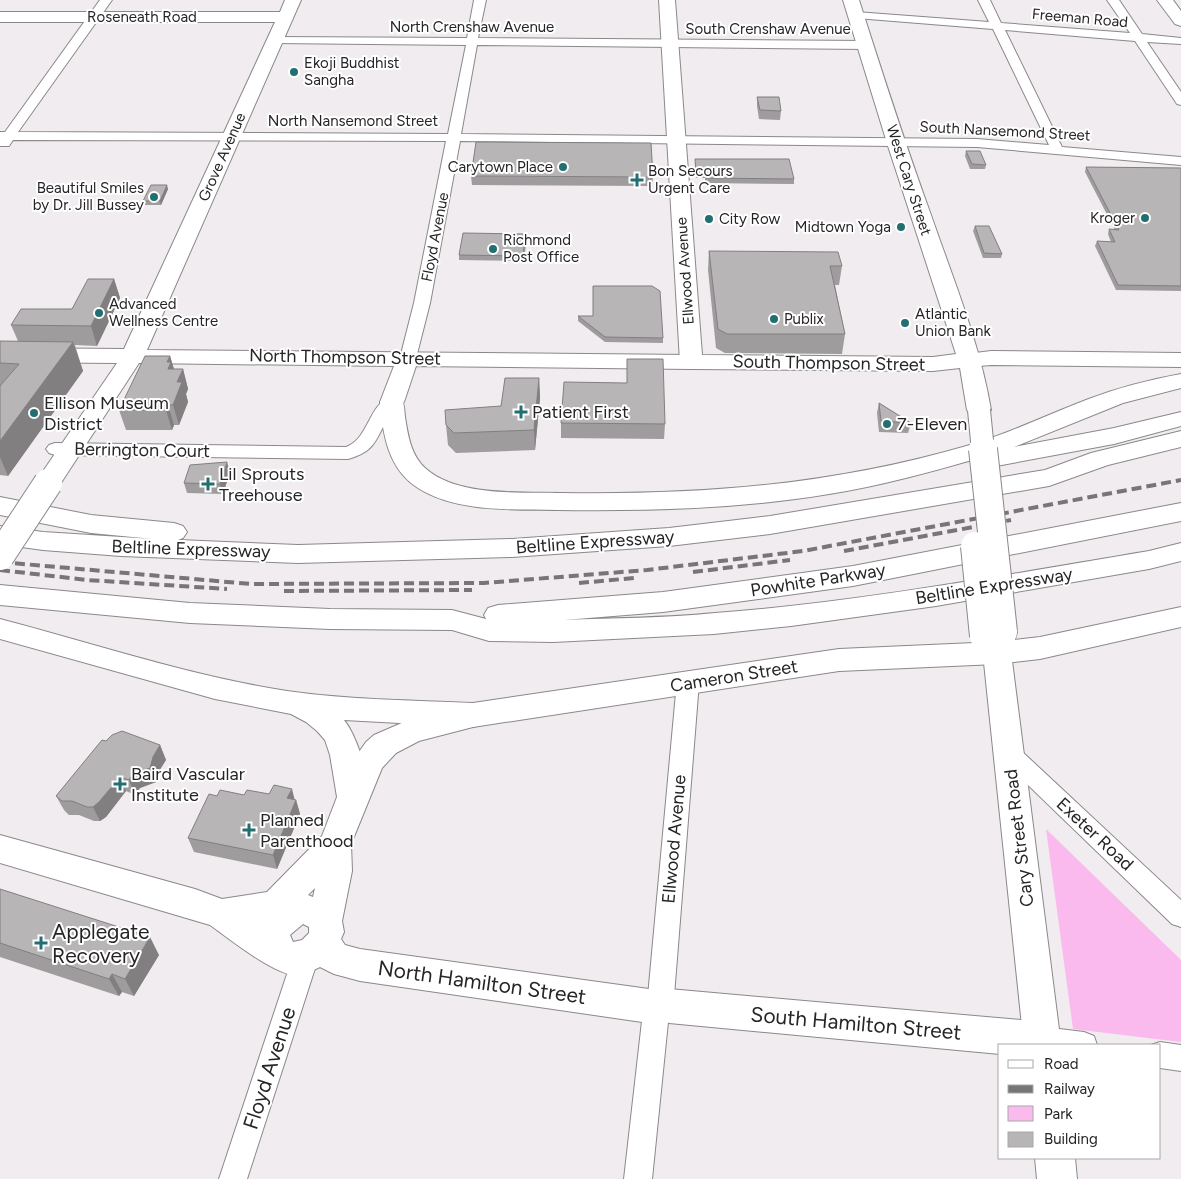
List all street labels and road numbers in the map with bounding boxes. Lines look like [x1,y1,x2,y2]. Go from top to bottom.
street label: Freeman Road [1031,5,1129,31]
street label: Roseneath Road [87,8,197,26]
street label: North Crenshaw Avenue [390,18,554,36]
street label: South Crenshaw Avenue [685,20,851,38]
street label: Grove Avenue [194,110,250,204]
street label: North Nansemond Street [268,112,438,130]
street label: South Nansemond Street [919,118,1091,144]
street label: West Cary Street [883,122,936,238]
street label: Floyd Avenue [417,191,453,283]
street label: Ellwood Avenue [672,217,698,325]
street label: North Thompson Street [249,344,441,370]
street label: South Thompson Street [732,350,926,376]
street label: Berrington Court [74,438,210,462]
street label: Beltline Expressway [515,525,676,559]
street label: Beltline Expressway [111,535,271,563]
street label: Powhite Parkway [749,558,888,602]
street label: Beltline Expressway [914,563,1075,609]
street label: Cameron Street [669,655,799,697]
street label: Cary Street Road [1000,768,1038,908]
street label: Ellwood Avenue [657,774,691,904]
street label: Exeter Road [1052,793,1138,875]
street label: North Hamilton Street [376,955,588,1009]
street label: South Hamilton Street [750,1001,962,1045]
street label: Floyd Avenue [237,1004,301,1132]

